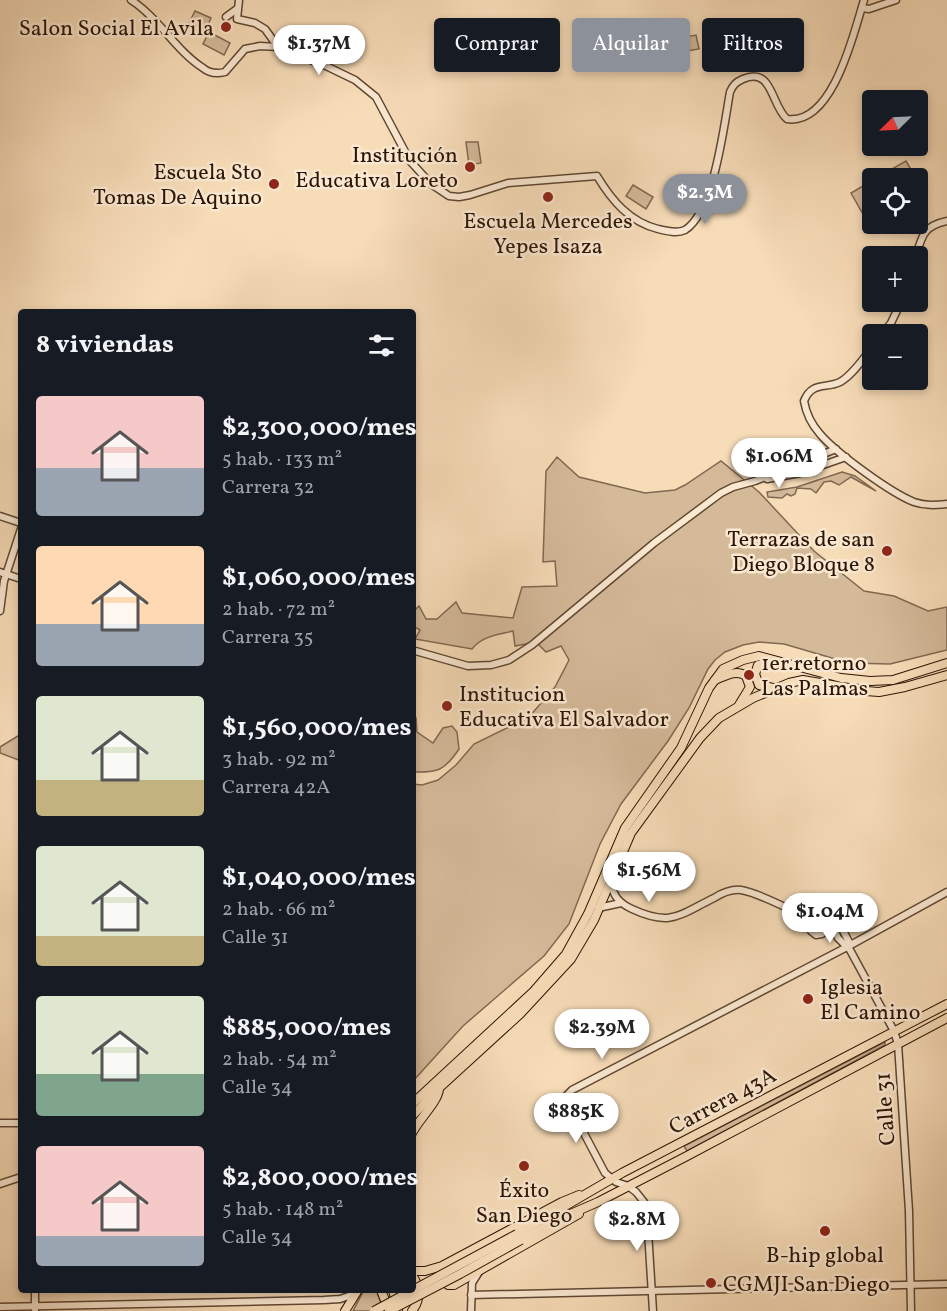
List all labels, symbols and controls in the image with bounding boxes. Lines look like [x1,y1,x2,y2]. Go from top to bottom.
place label: Salon Social El Avila [19,14,214,45]
chip: Comprar [434,18,560,72]
chip: Alquilar [572,18,690,72]
chip: Filtros [702,18,804,72]
marker: Salon Social El Avila [219,20,233,34]
pin: $1.37M [270,25,368,76]
text: $1.37M [287,30,351,58]
north arrow [862,90,928,156]
map controls [862,90,928,390]
place label: Institución Educativa Loreto [295,141,458,197]
place label: Escuela Sto Tomas De Aquino [93,158,262,214]
marker: Institución Educativa Loreto [463,160,477,174]
button: locate [862,168,928,234]
pin: $2.3M [663,174,747,225]
marker: Escuela Sto Tomas De Aquino [267,177,281,191]
text: $2.3M [677,179,733,207]
marker: Escuela Mercedes Yepes Isaza [541,190,555,204]
place label: Escuela Mercedes Yepes Isaza [463,207,633,263]
button: + [862,246,928,312]
button: − [862,324,928,390]
text: 8 viviendas [36,327,174,363]
icon: filters [365,329,398,362]
text: $2,300,000/mes [222,410,417,446]
icon: home [84,420,156,492]
pin: $1.06M [730,438,828,489]
text: $1.06M [745,443,813,471]
text: 5 hab. · 133 m² [222,446,342,474]
text: Carrera 32 [222,474,315,502]
place label: Terrazas de san Diego Bloque 8 [727,525,875,581]
marker: Terrazas de san Diego Bloque 8 [880,544,894,558]
text: $1,060,000/mes [222,560,415,596]
icon: home [84,570,156,642]
text: 2 hab. · 72 m² [222,596,335,624]
text: Carrera 35 [222,624,313,652]
place label: 1er.retorno Las Palmas [761,649,868,705]
marker: 1er.retorno Las Palmas [742,668,756,682]
place label: Institucion Educativa El Salvador [459,680,669,736]
marker: Institucion Educativa El Salvador [440,699,454,713]
text: $1,560,000/mes [222,710,412,746]
icon: home [84,720,156,792]
text: 3 hab. · 92 m² [222,746,336,774]
text: Carrera 42A [222,774,330,802]
pin: $1.56M [600,852,698,903]
text: $1.56M [617,857,681,885]
text: $1,040,000/mes [222,860,416,896]
icon: home [84,870,156,942]
pin: $1.04M [781,893,879,944]
text: 2 hab. · 66 m² [222,896,335,924]
text: $1.04M [796,898,864,926]
text: Calle 31 [222,924,288,952]
place label: Iglesia El Camino [820,973,920,1029]
marker: Iglesia El Camino [801,992,815,1006]
pin: $2.39M [553,1009,651,1060]
text: $885,000/mes [222,1010,391,1046]
text: $2.39M [568,1014,636,1042]
icon: home [84,1020,156,1092]
text: 2 hab. · 54 m² [222,1046,337,1074]
street label: Carrera 43A [664,1061,782,1144]
street label: Calle 31 [868,1071,905,1146]
text: Calle 34 [222,1074,293,1102]
pin: $885K [534,1093,618,1144]
text: $885K [548,1098,604,1126]
marker: Éxito San Diego [517,1159,531,1173]
text: $2,800,000/mes [222,1160,419,1196]
icon: home [84,1170,156,1242]
place label: Éxito San Diego [476,1176,572,1232]
text: 5 hab. · 148 m² [222,1196,343,1224]
pin: $2.8M [595,1201,679,1252]
text: $2.8M [608,1206,666,1234]
text: Calle 34 [222,1224,293,1252]
marker: B-hip global [818,1224,832,1238]
place label: B-hip global [766,1241,884,1272]
place label: CGMJI San Diego [723,1270,890,1301]
marker: CGMJI San Diego [704,1276,718,1290]

